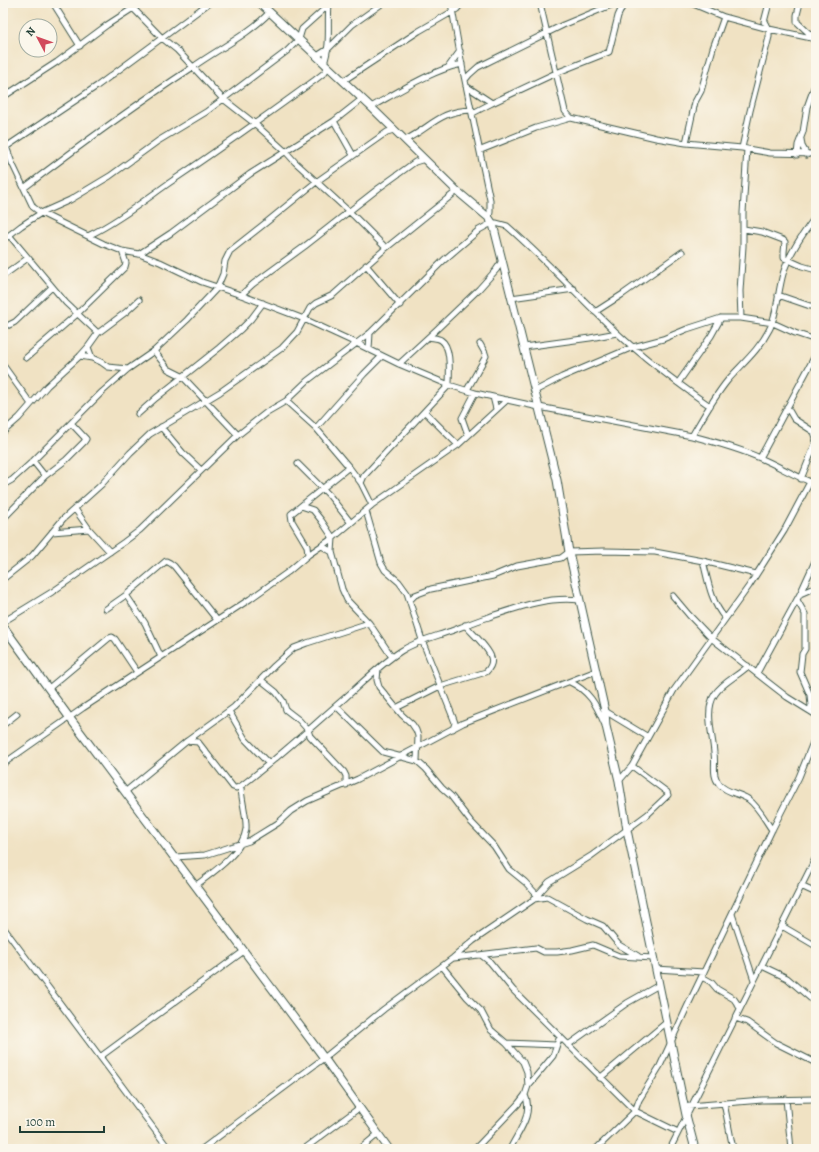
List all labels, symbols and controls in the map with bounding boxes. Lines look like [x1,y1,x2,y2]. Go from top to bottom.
north arrow [18,18,58,58]
text: N [23,24,39,40]
scale bar [20,1108,104,1134]
text: 100 m [26,1114,55,1130]

